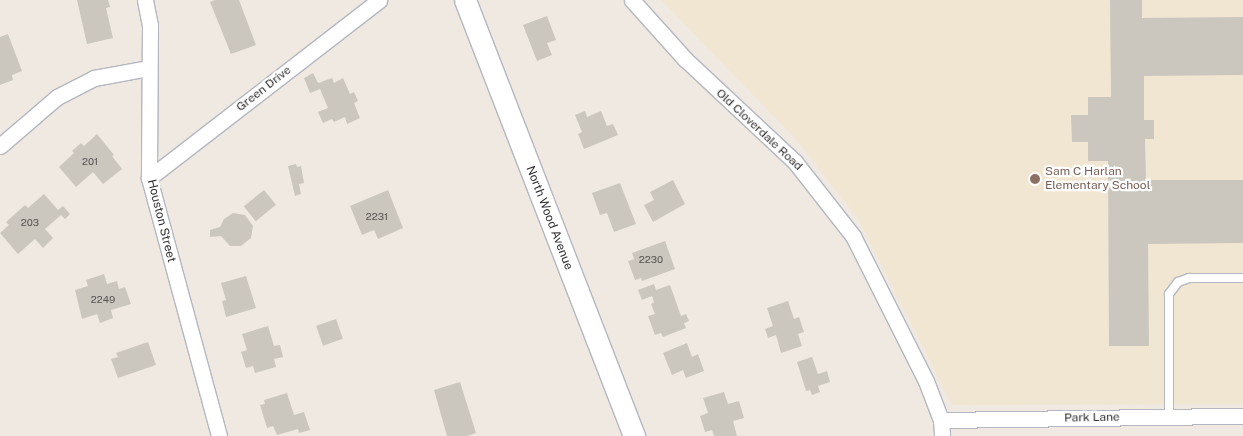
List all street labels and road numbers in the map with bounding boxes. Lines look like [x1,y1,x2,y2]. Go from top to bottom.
street label: Green Drive [234,63,294,115]
street label: Old Cloverdale Road [713,86,805,174]
street label: North Wood Avenue [522,164,576,272]
street label: Houston Street [144,178,178,264]
street label: Park Lane [1064,410,1120,426]

